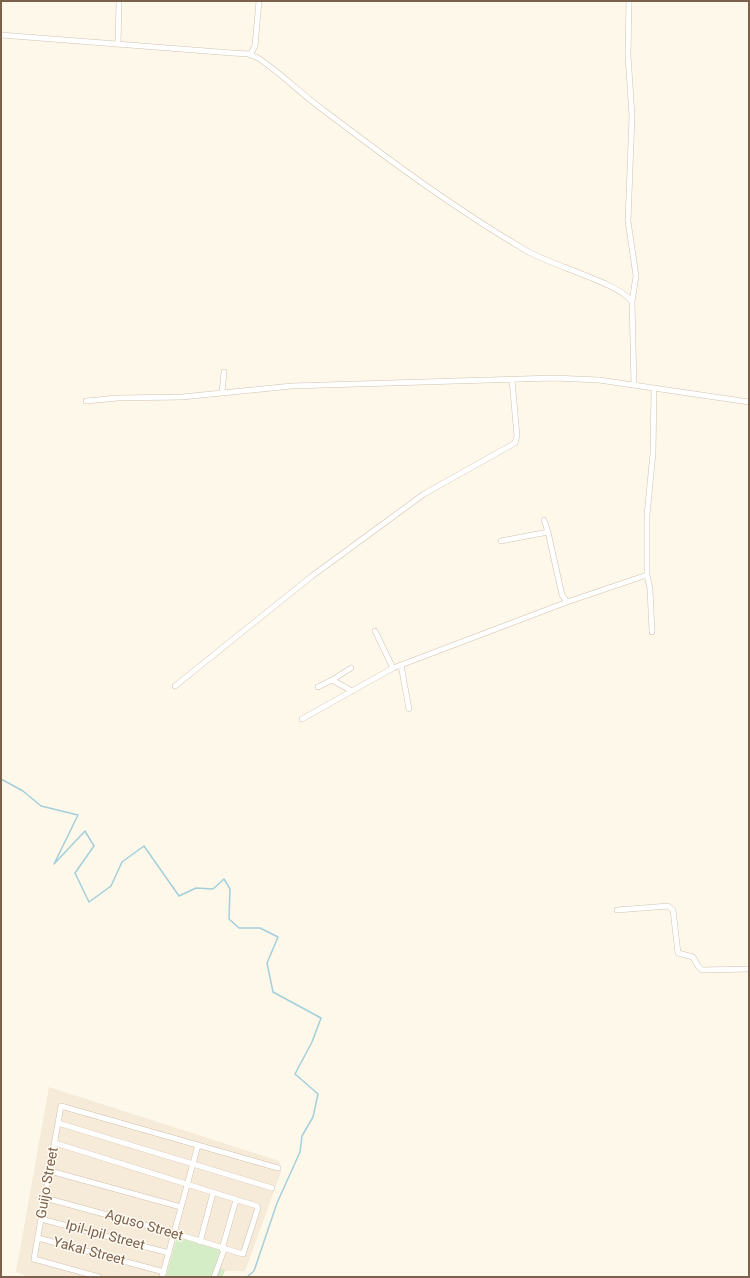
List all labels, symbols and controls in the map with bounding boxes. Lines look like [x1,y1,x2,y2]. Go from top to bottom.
street label: Guijo Street [33,1146,63,1220]
street label: Aguso Street [103,1207,185,1245]
street label: Ipil-Ipil Street [64,1217,146,1255]
street label: Yakal Street [51,1234,127,1270]

